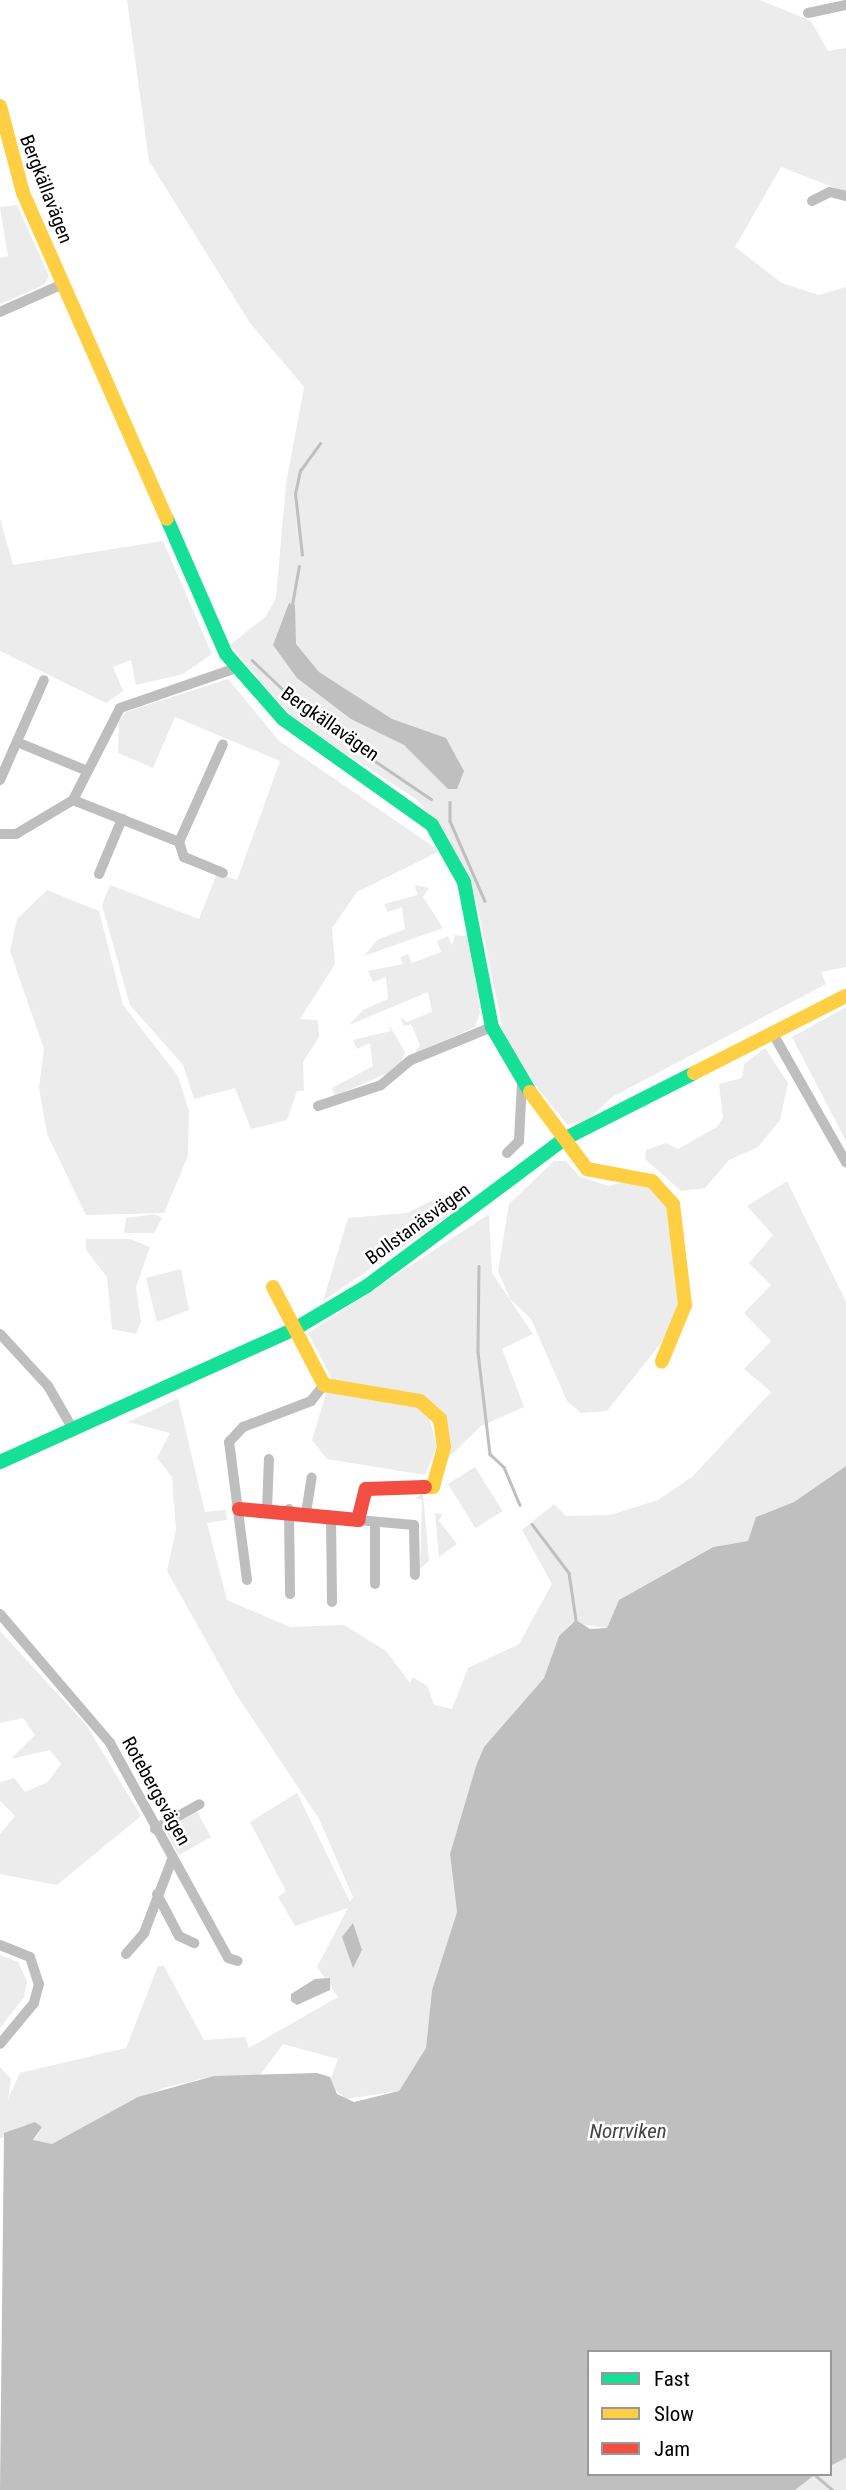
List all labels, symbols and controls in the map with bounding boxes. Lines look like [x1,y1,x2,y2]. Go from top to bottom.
street label: Bergkällavägen [15,132,77,246]
street label: Bergkällavägen [277,682,383,766]
street label: Bollstanäsvägen [361,1178,475,1270]
street label: Rotebergsvägen [117,1733,195,1849]
water label: Norrviken [589,2118,667,2144]
legend [587,2350,832,2476]
text: Fast [654,2367,690,2391]
text: Slow [654,2402,694,2426]
text: Jam [654,2437,690,2461]

